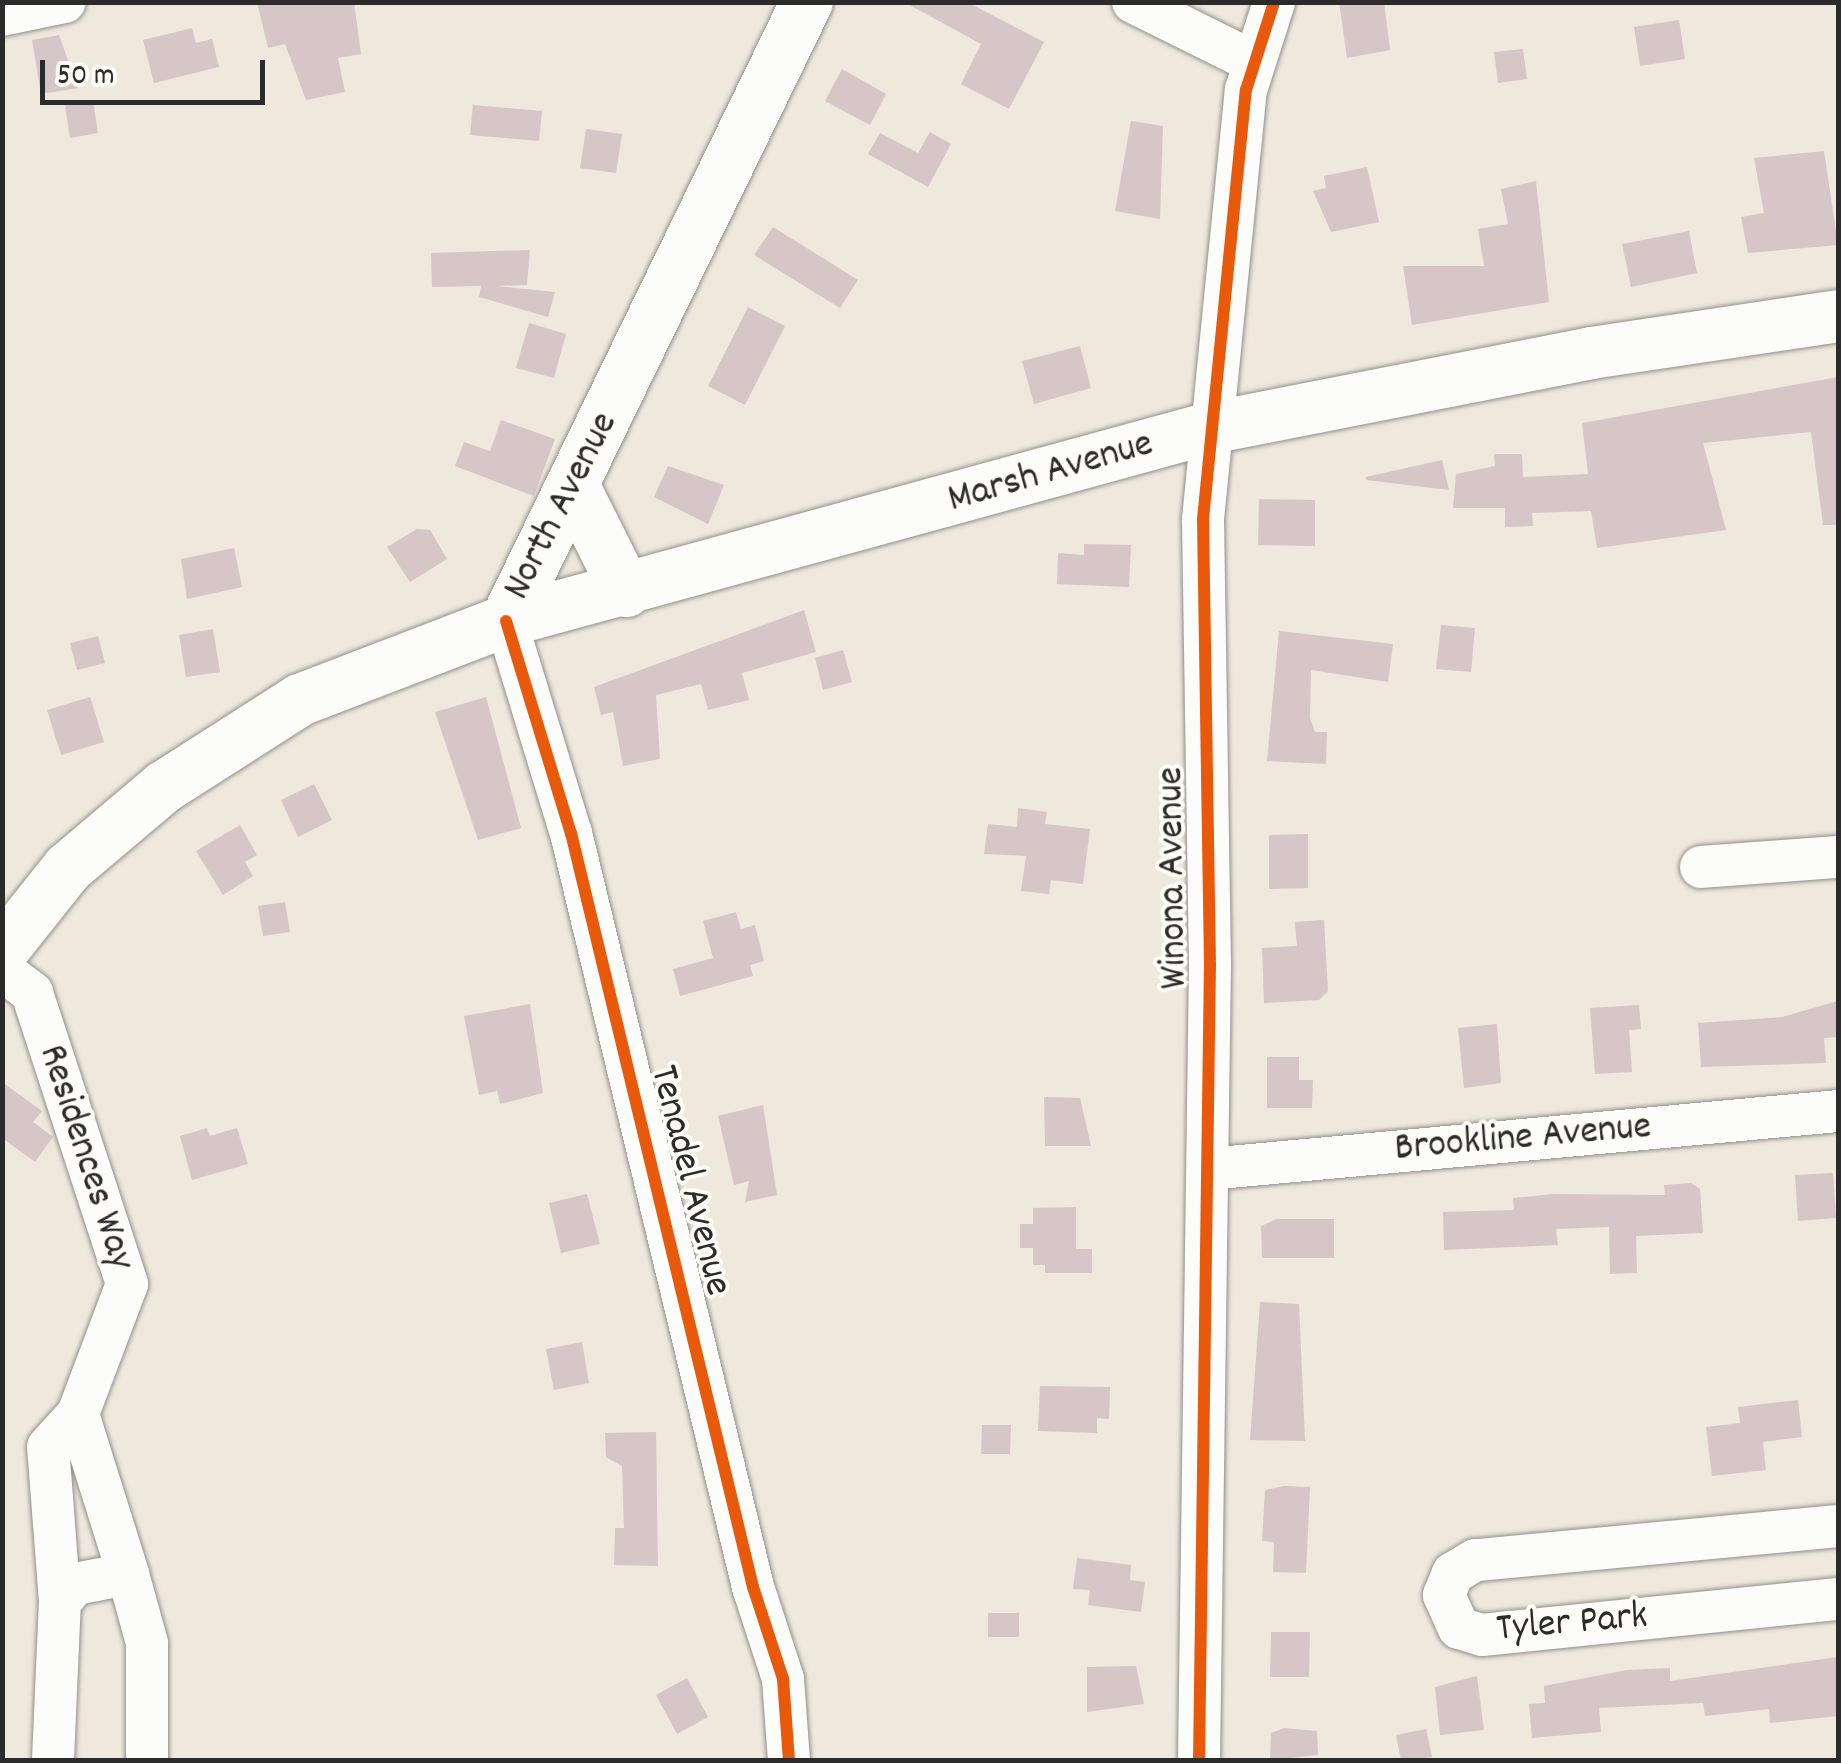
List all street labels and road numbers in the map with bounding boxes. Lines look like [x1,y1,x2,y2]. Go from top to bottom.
street label: North Avenue [495,405,631,609]
street label: Marsh Avenue [943,422,1159,526]
street label: Winona Avenue [1149,766,1201,990]
street label: Residences Way [25,1039,143,1277]
street label: Tenadel Avenue [636,1061,740,1301]
street label: Brookline Avenue [1393,1105,1653,1175]
street label: Tyler Park [1494,1594,1650,1656]

